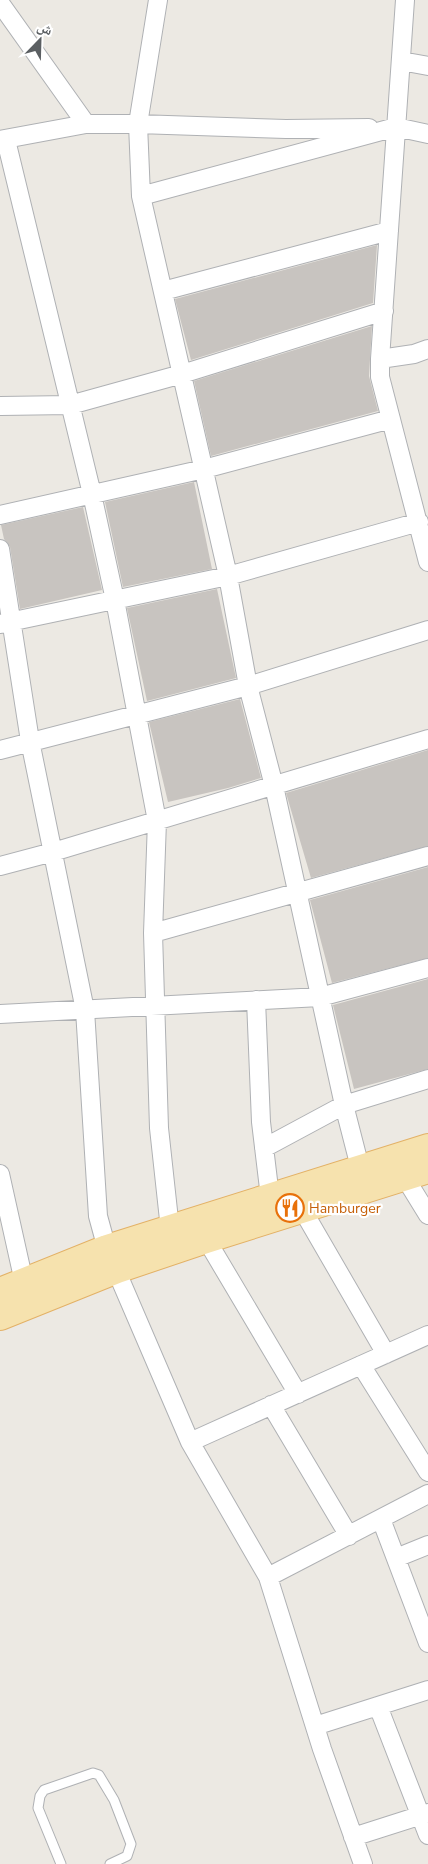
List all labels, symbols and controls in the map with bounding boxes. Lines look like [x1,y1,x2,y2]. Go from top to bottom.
north arrow [15,15,65,65]
text: ش [34,17,56,40]
restaurant icon: Hamburger [275,1193,305,1223]
place label: Hamburger [309,1199,381,1218]

